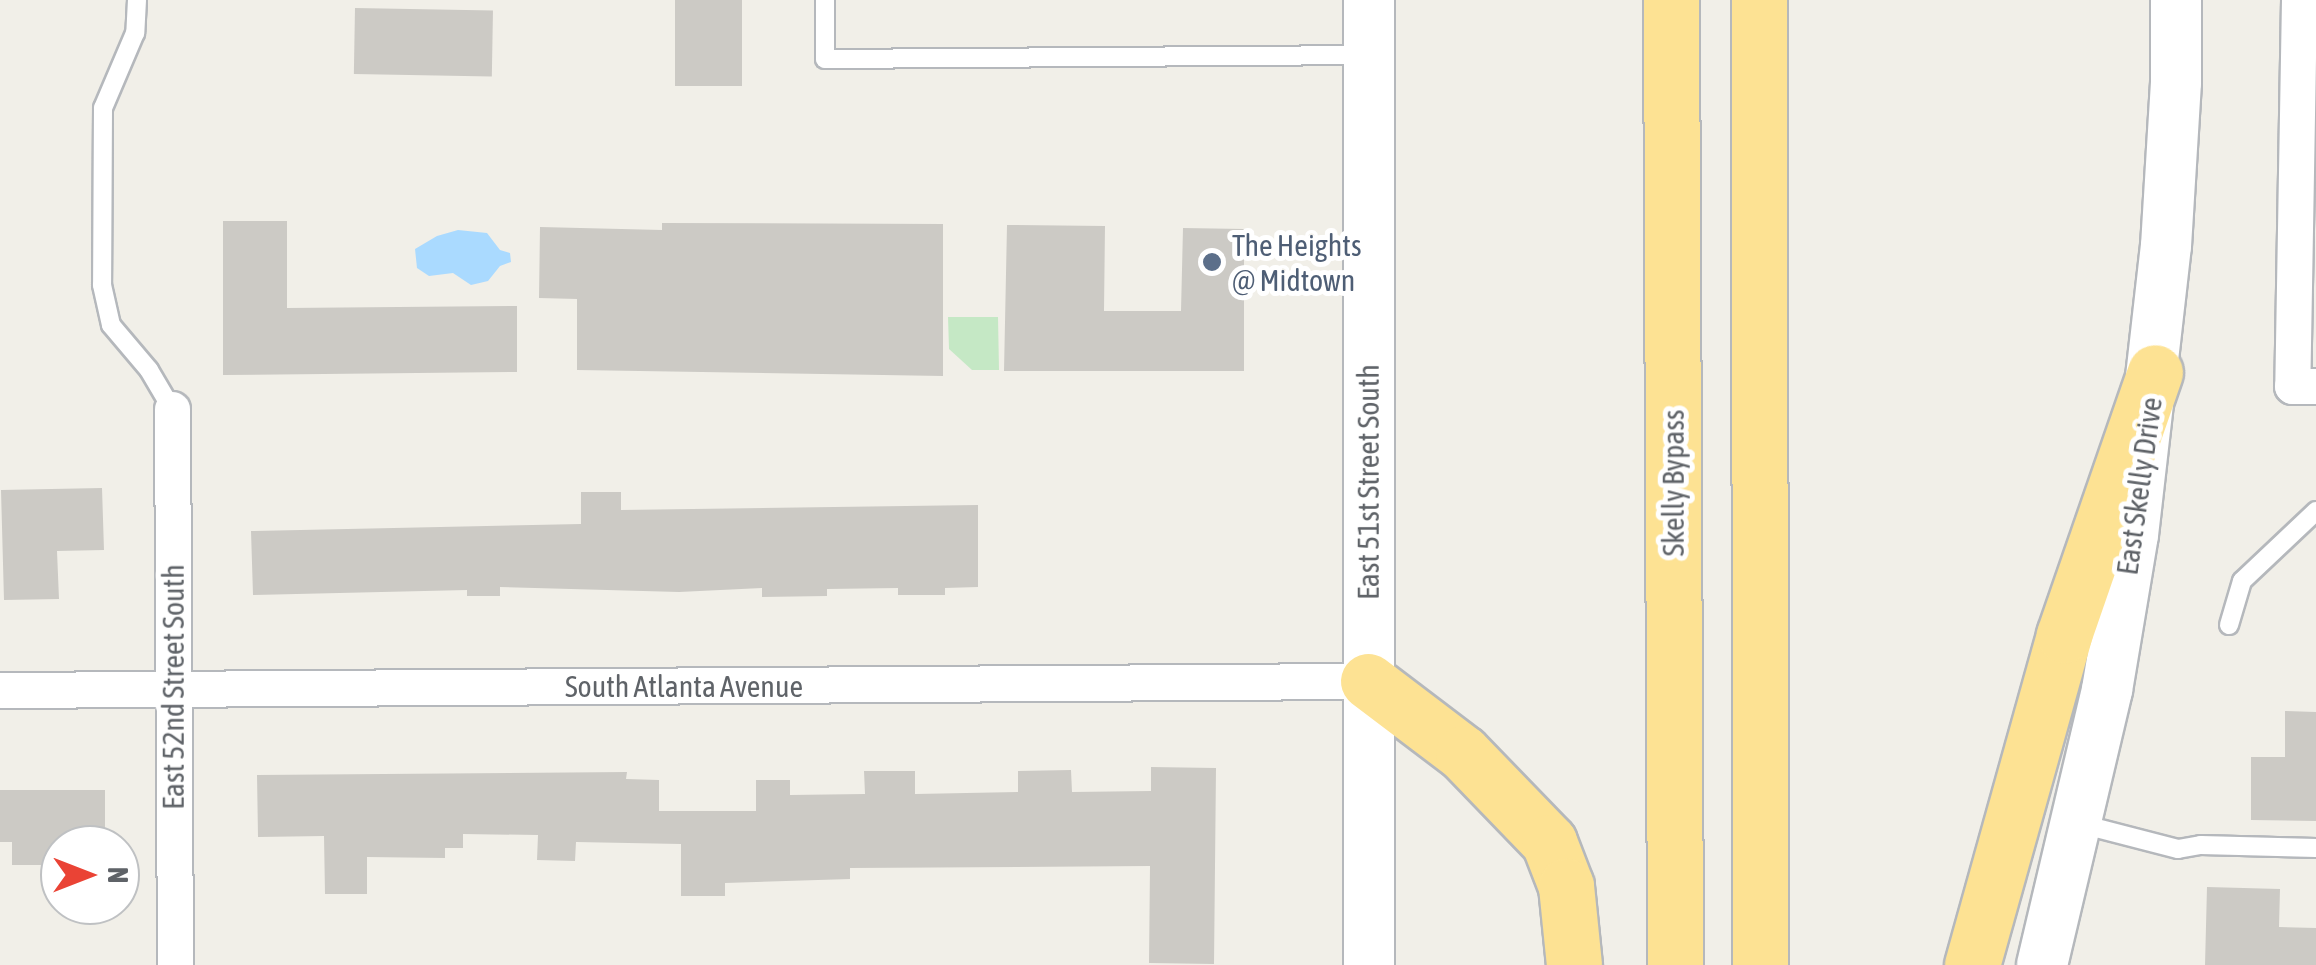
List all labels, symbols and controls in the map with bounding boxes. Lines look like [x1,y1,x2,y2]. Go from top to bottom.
place label: The Heights @ Midtown [1232,227,1361,298]
marker: The Heights @ Midtown [1201,251,1223,273]
street label: East 51st Street South [1350,364,1386,600]
street label: East Skelly Drive [2109,395,2169,577]
street label: Skelly Bypass [1655,410,1691,556]
street label: East 52nd Street South [155,564,191,810]
street label: South Atlanta Avenue [565,668,803,704]
north arrow [40,825,140,925]
text: N [102,867,134,883]

